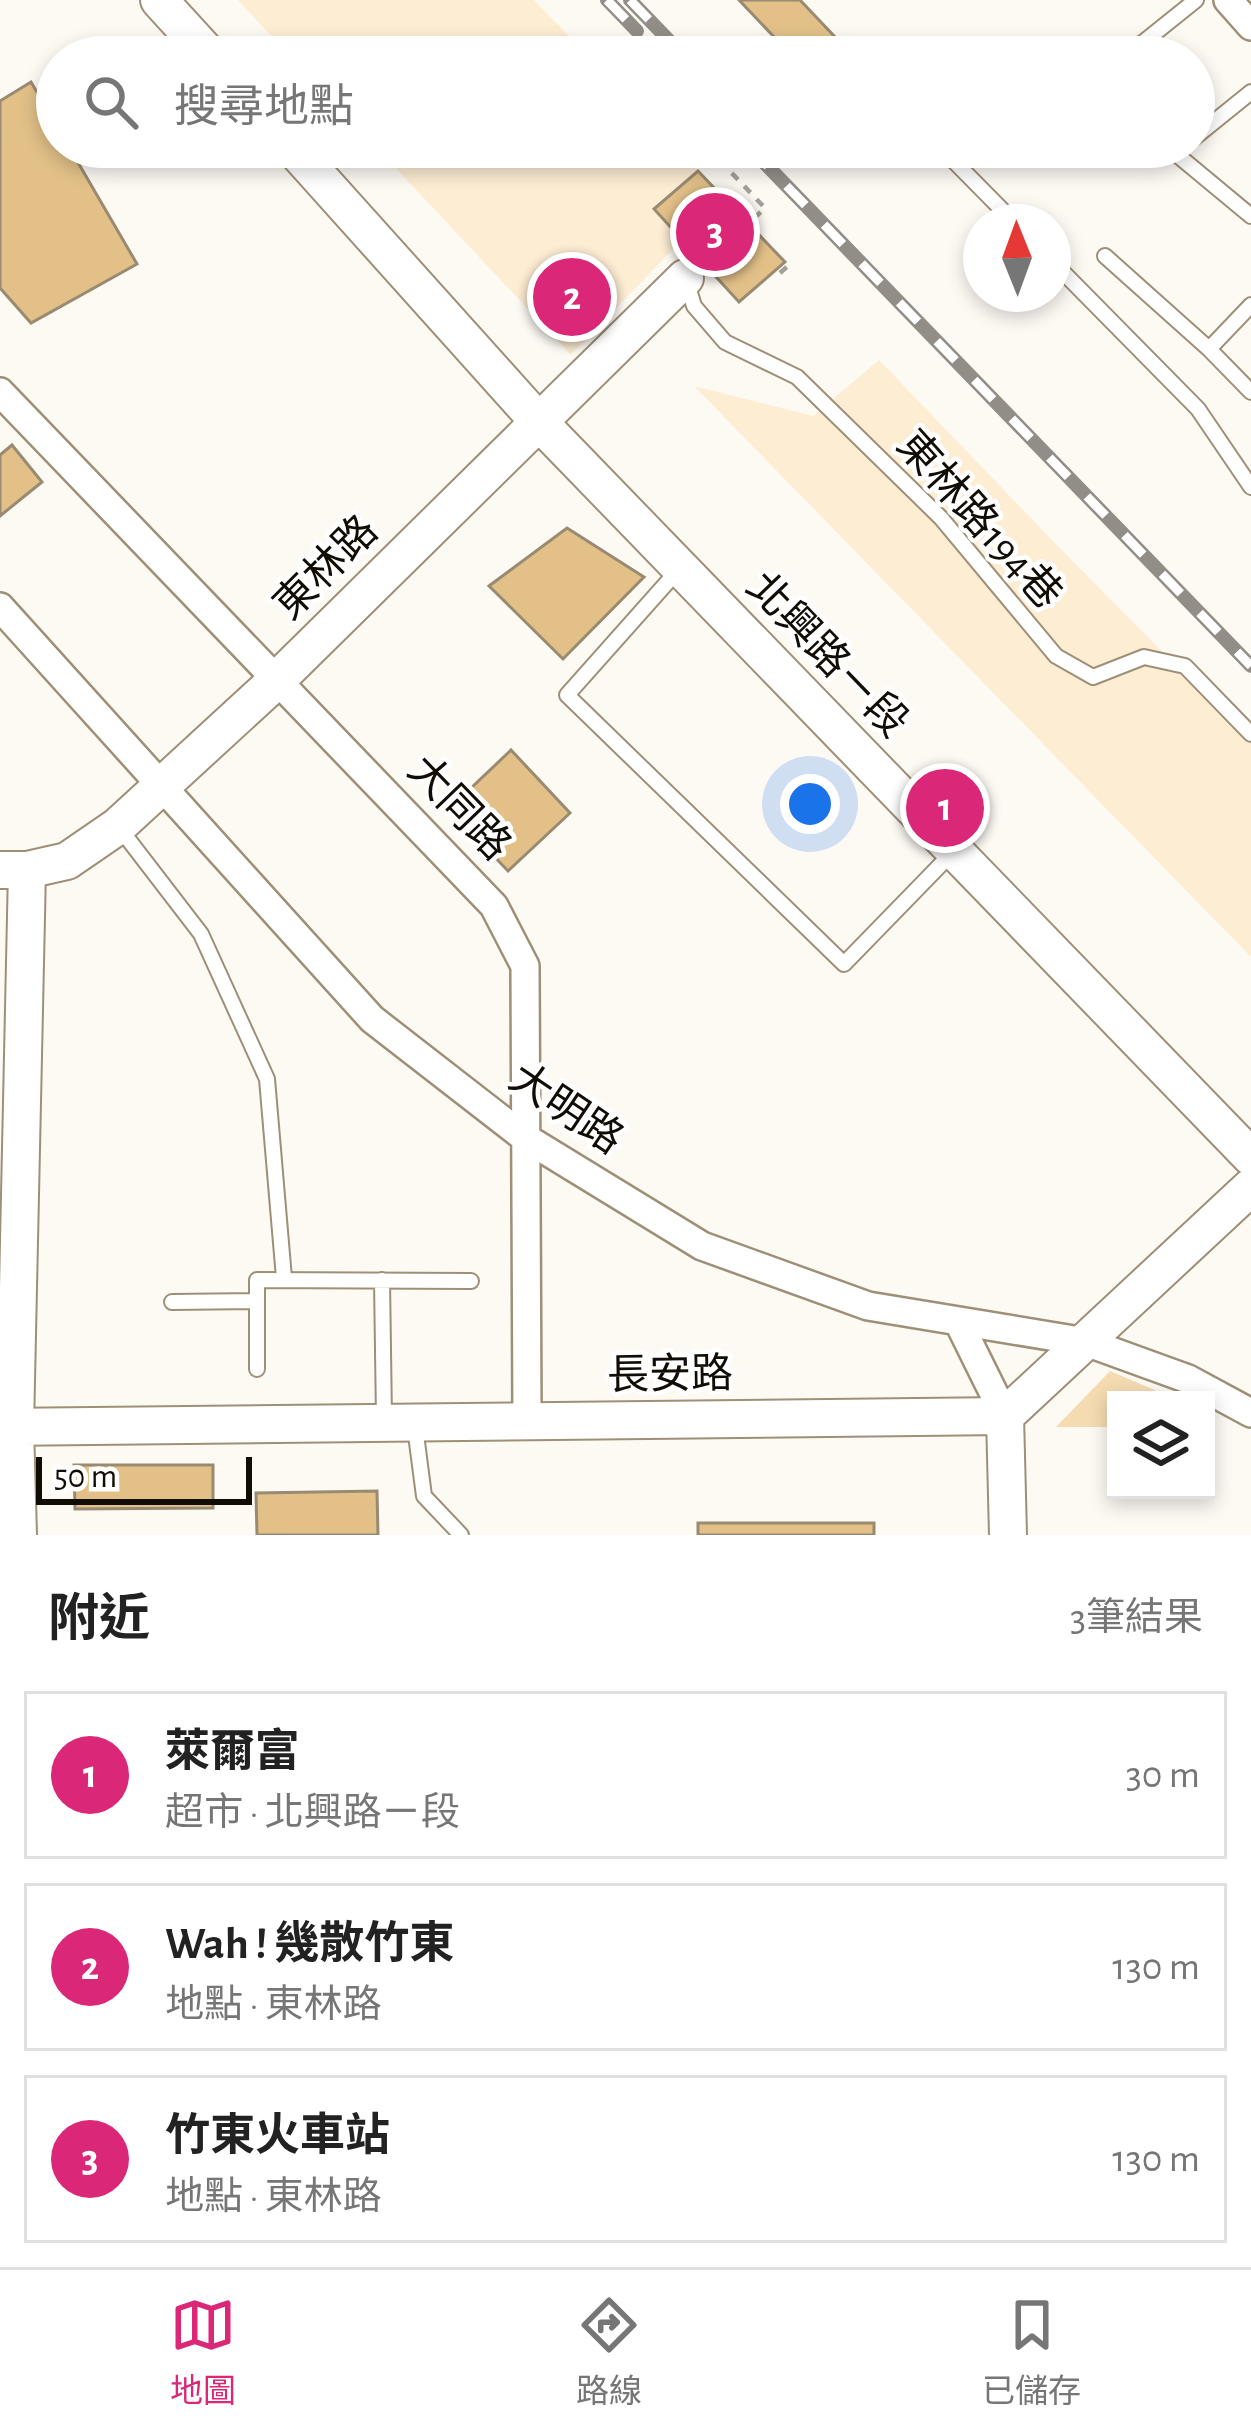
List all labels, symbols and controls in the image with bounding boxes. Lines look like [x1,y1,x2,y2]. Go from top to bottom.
search box [36,36,1215,168]
icon: search [78,69,144,135]
text: 搜尋地點 [174,85,354,130]
pin: 3 [676,187,754,277]
north arrow [963,204,1071,312]
pin: 2 [533,252,611,342]
street label: 東林路194巷 [889,422,1070,617]
street label: 東林路 [265,507,385,627]
street label: 北興路ㄧ段 [739,563,916,745]
street label: 大同路 [400,747,519,868]
pin: 1 [906,763,984,853]
your location [780,774,840,834]
street label: 大明路 [502,1055,631,1162]
street label: 長安路 [607,1351,733,1397]
map controls [1107,1391,1215,1499]
button: layers [1107,1391,1215,1499]
scale bar [36,1451,252,1504]
text: 50 m [54,1461,117,1494]
text: 附近 [48,1594,150,1645]
text: 3筆結果 [1070,1599,1203,1638]
text: 萊爾富 [165,1730,300,1775]
text: 1 [83,1756,97,1795]
text: 30 m [1126,1756,1200,1795]
text: 超市 · 北興路ㄧ段 [165,1794,460,1833]
text: Wah ! 幾散竹東 [165,1922,454,1967]
text: 2 [81,1948,99,1987]
text: 130 m [1112,1948,1200,1987]
text: 地點 · 東林路 [165,1986,382,2025]
text: 竹東火車站 [165,2114,390,2159]
text: 3 [82,2140,98,2179]
text: 130 m [1112,2140,1200,2179]
text: 地點 · 東林路 [165,2178,382,2217]
tab: 地圖 [170,2292,236,2413]
tab: 路線 [576,2292,642,2413]
tab: 已儲存 [982,2292,1081,2413]

